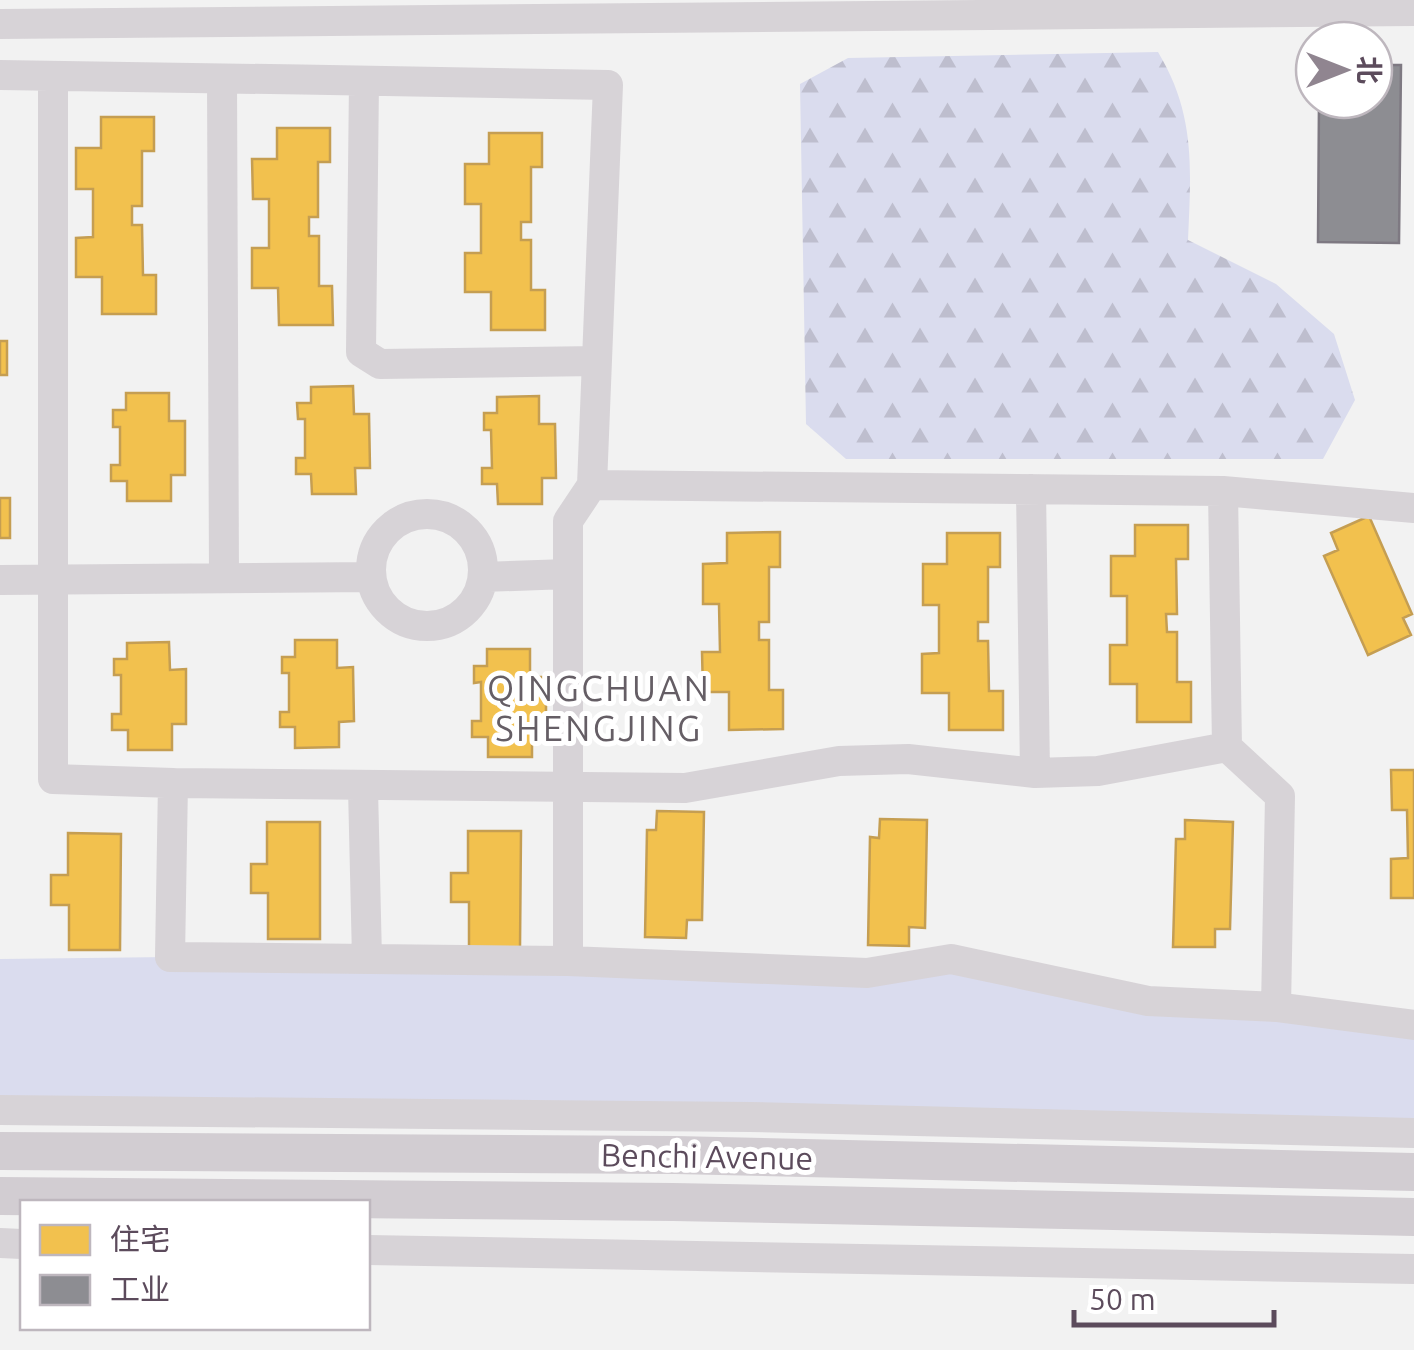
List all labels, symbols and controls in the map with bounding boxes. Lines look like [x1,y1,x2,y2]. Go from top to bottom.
north arrow [1294,20,1394,120]
text: 北 [1354,56,1385,84]
district label: QINGCHUAN SHENGJING [487,668,711,748]
street label: Benchi Avenue [601,1136,813,1176]
legend [20,1200,370,1330]
text: 住宅 [110,1222,170,1256]
scale bar [1074,1265,1274,1327]
text: 工业 [110,1272,170,1306]
text: 50 m [1089,1282,1156,1316]

